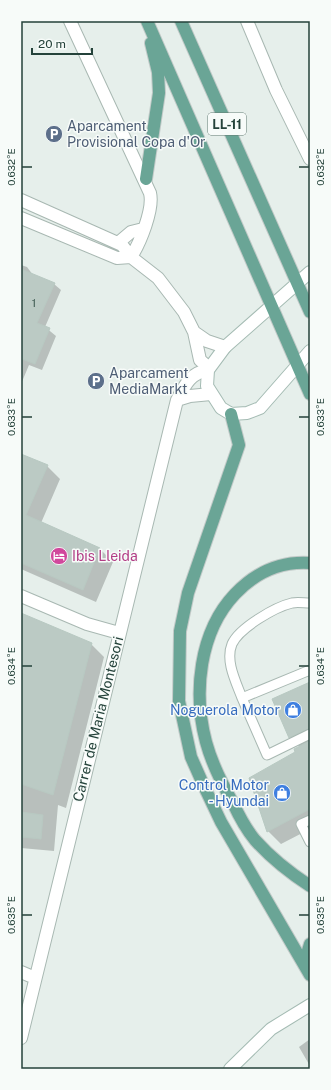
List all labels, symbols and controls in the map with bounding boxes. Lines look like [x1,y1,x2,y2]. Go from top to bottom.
scale bar [32,30,92,56]
text: 20 m [38,37,66,51]
road number: LL-11 [208,113,246,135]
place label: Aparcament Provisional Copa d'Or [67,118,206,150]
parking icon: Aparcament Provisional Copa d'Or [44,124,64,144]
text: 0.632°E [5,148,17,186]
text: 0.632°E [314,148,326,186]
house number: 1 [32,296,36,310]
place label: Aparcament MediaMarkt [109,365,189,397]
parking icon: Aparcament MediaMarkt [86,371,106,391]
text: 0.633°E [5,398,17,436]
text: 0.633°E [314,398,326,436]
hotel icon: Ibis Lleida [49,546,69,566]
place label: Ibis Lleida [72,548,138,564]
street label: Carrer de Maria Montesori [70,635,126,803]
text: 0.634°E [5,647,17,685]
text: 0.634°E [314,647,326,685]
shop icon: Noguerola Motor [283,700,303,720]
place label: Noguerola Motor [170,702,280,718]
place label: Control Motor - Hyundai [179,777,269,809]
shop icon: Control Motor - Hyundai [272,783,292,803]
text: 0.635°E [5,896,17,934]
text: 0.635°E [314,896,326,934]

